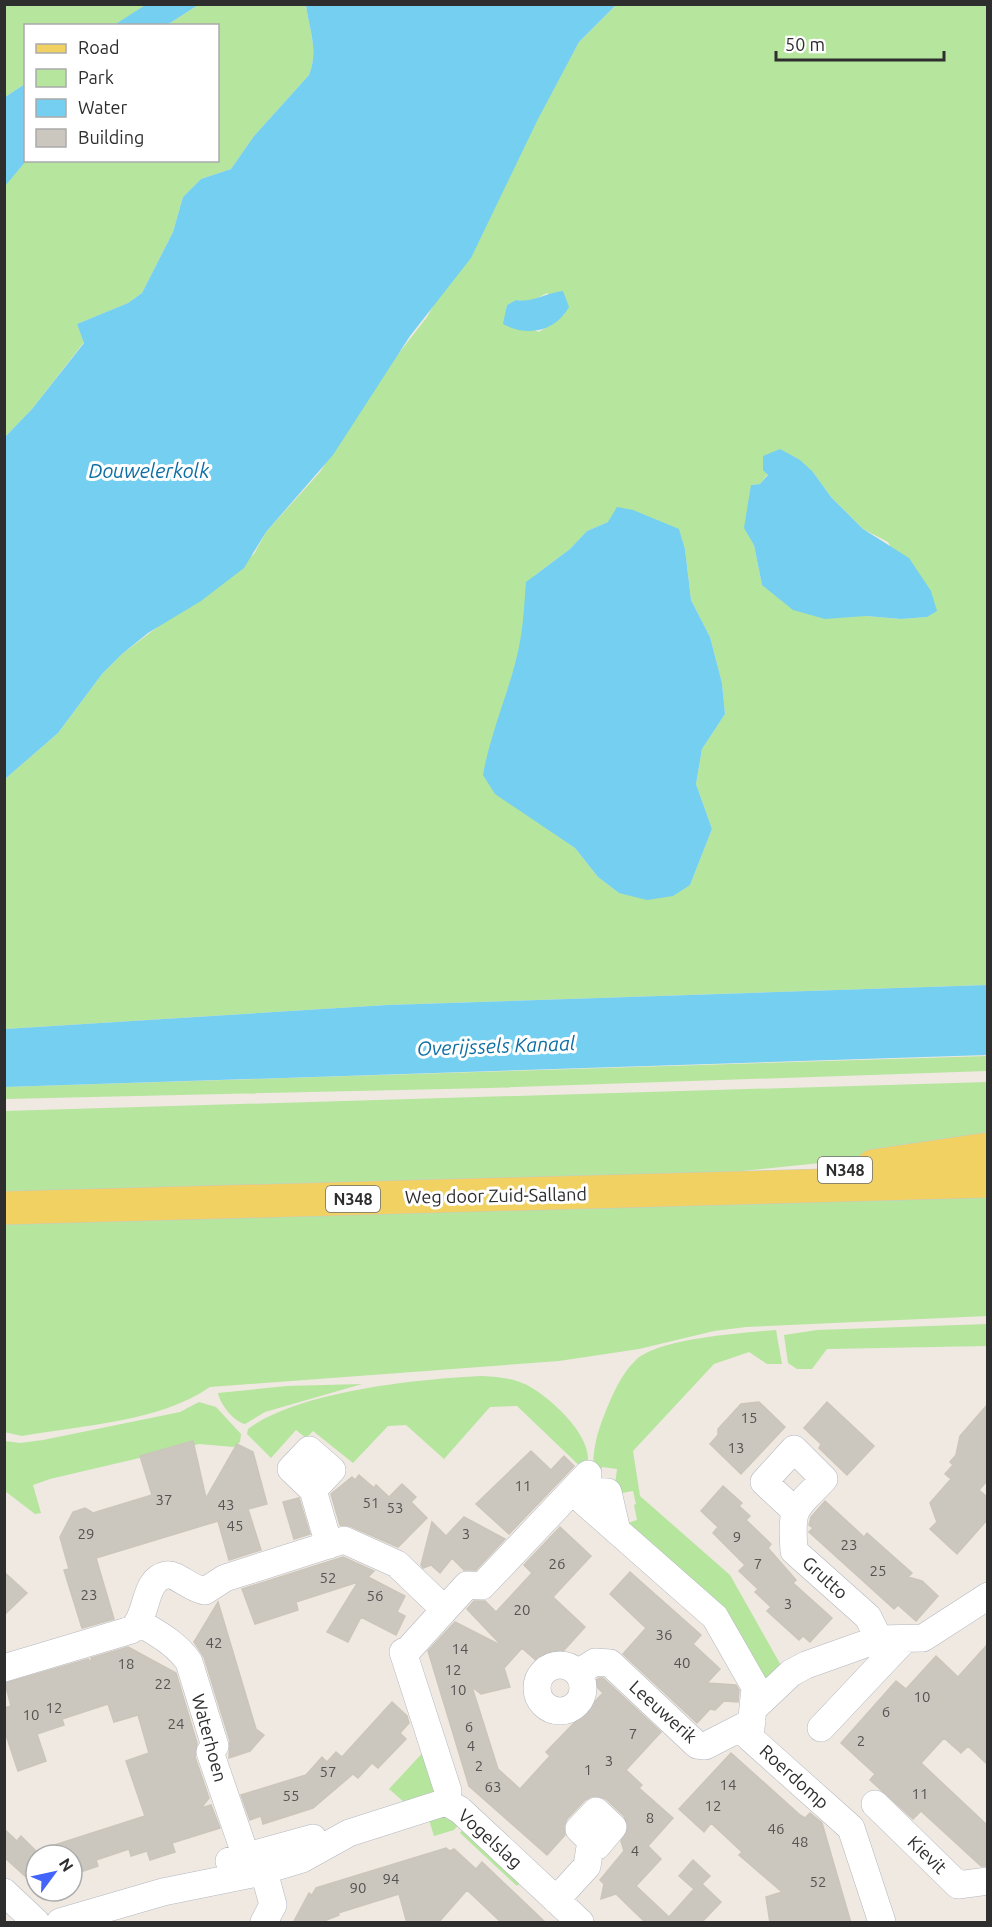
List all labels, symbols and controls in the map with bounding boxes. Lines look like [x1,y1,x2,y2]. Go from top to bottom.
legend [24,24,219,162]
scale bar [776,24,944,62]
text: 50 m [785,34,825,54]
text: Road [78,37,120,57]
text: Park [78,67,114,87]
text: Water [78,97,128,117]
text: Building [78,127,144,147]
water label: Douwelerkolk [88,459,210,482]
water label: Overijssels Kanaal [416,1031,576,1060]
road number: N348 [818,1157,872,1183]
street label: Weg door Zuid-Salland [405,1183,587,1207]
road number: N348 [326,1186,380,1212]
house number: 15 [741,1409,757,1426]
house number: 13 [728,1439,744,1456]
house number: 11 [515,1477,531,1494]
house number: 37 [156,1491,172,1508]
house number: 51 [363,1494,379,1511]
house number: 43 [218,1496,234,1513]
house number: 53 [387,1499,403,1516]
house number: 45 [227,1517,243,1534]
house number: 29 [78,1525,94,1542]
house number: 3 [462,1525,470,1542]
house number: 9 [733,1528,741,1545]
house number: 23 [841,1536,857,1553]
street label: Grutto [799,1552,852,1603]
house number: 26 [549,1555,565,1572]
house number: 7 [754,1555,762,1572]
house number: 25 [870,1562,886,1579]
house number: 52 [320,1569,336,1586]
house number: 23 [81,1586,97,1603]
house number: 56 [367,1587,383,1604]
house number: 3 [784,1595,792,1612]
house number: 20 [514,1601,530,1618]
house number: 36 [656,1626,672,1643]
house number: 42 [206,1634,222,1651]
house number: 14 [452,1640,468,1657]
house number: 40 [674,1654,690,1671]
house number: 18 [118,1655,134,1672]
house number: 12 [445,1661,461,1678]
house number: 22 [155,1675,171,1692]
street label: Leeuwerik [626,1676,701,1747]
house number: 10 [450,1681,466,1698]
house number: 10 [914,1688,930,1705]
street label: Waterhoen [189,1692,231,1784]
house number: 12 [46,1699,62,1716]
house number: 6 [882,1703,890,1720]
house number: 10 [23,1706,39,1723]
house number: 24 [168,1715,184,1732]
house number: 6 [465,1718,473,1735]
house number: 7 [629,1725,637,1742]
house number: 2 [857,1732,865,1749]
house number: 4 [467,1737,475,1754]
street label: Roerdomp [756,1740,833,1812]
house number: 3 [605,1752,613,1769]
house number: 2 [475,1757,483,1774]
house number: 1 [584,1761,592,1778]
house number: 57 [320,1763,336,1780]
house number: 14 [720,1776,736,1793]
house number: 63 [485,1778,501,1795]
house number: 11 [912,1785,928,1802]
house number: 55 [283,1787,299,1804]
house number: 12 [705,1797,721,1814]
street label: Vogelslag [455,1805,527,1872]
house number: 8 [646,1809,654,1826]
house number: 46 [768,1820,784,1837]
street label: Kievit [904,1831,951,1877]
house number: 48 [792,1833,808,1850]
house number: 4 [631,1842,639,1859]
north arrow [24,1843,84,1903]
text: N [56,1855,77,1875]
house number: 94 [383,1870,399,1887]
house number: 52 [810,1873,826,1890]
house number: 90 [350,1879,366,1896]

